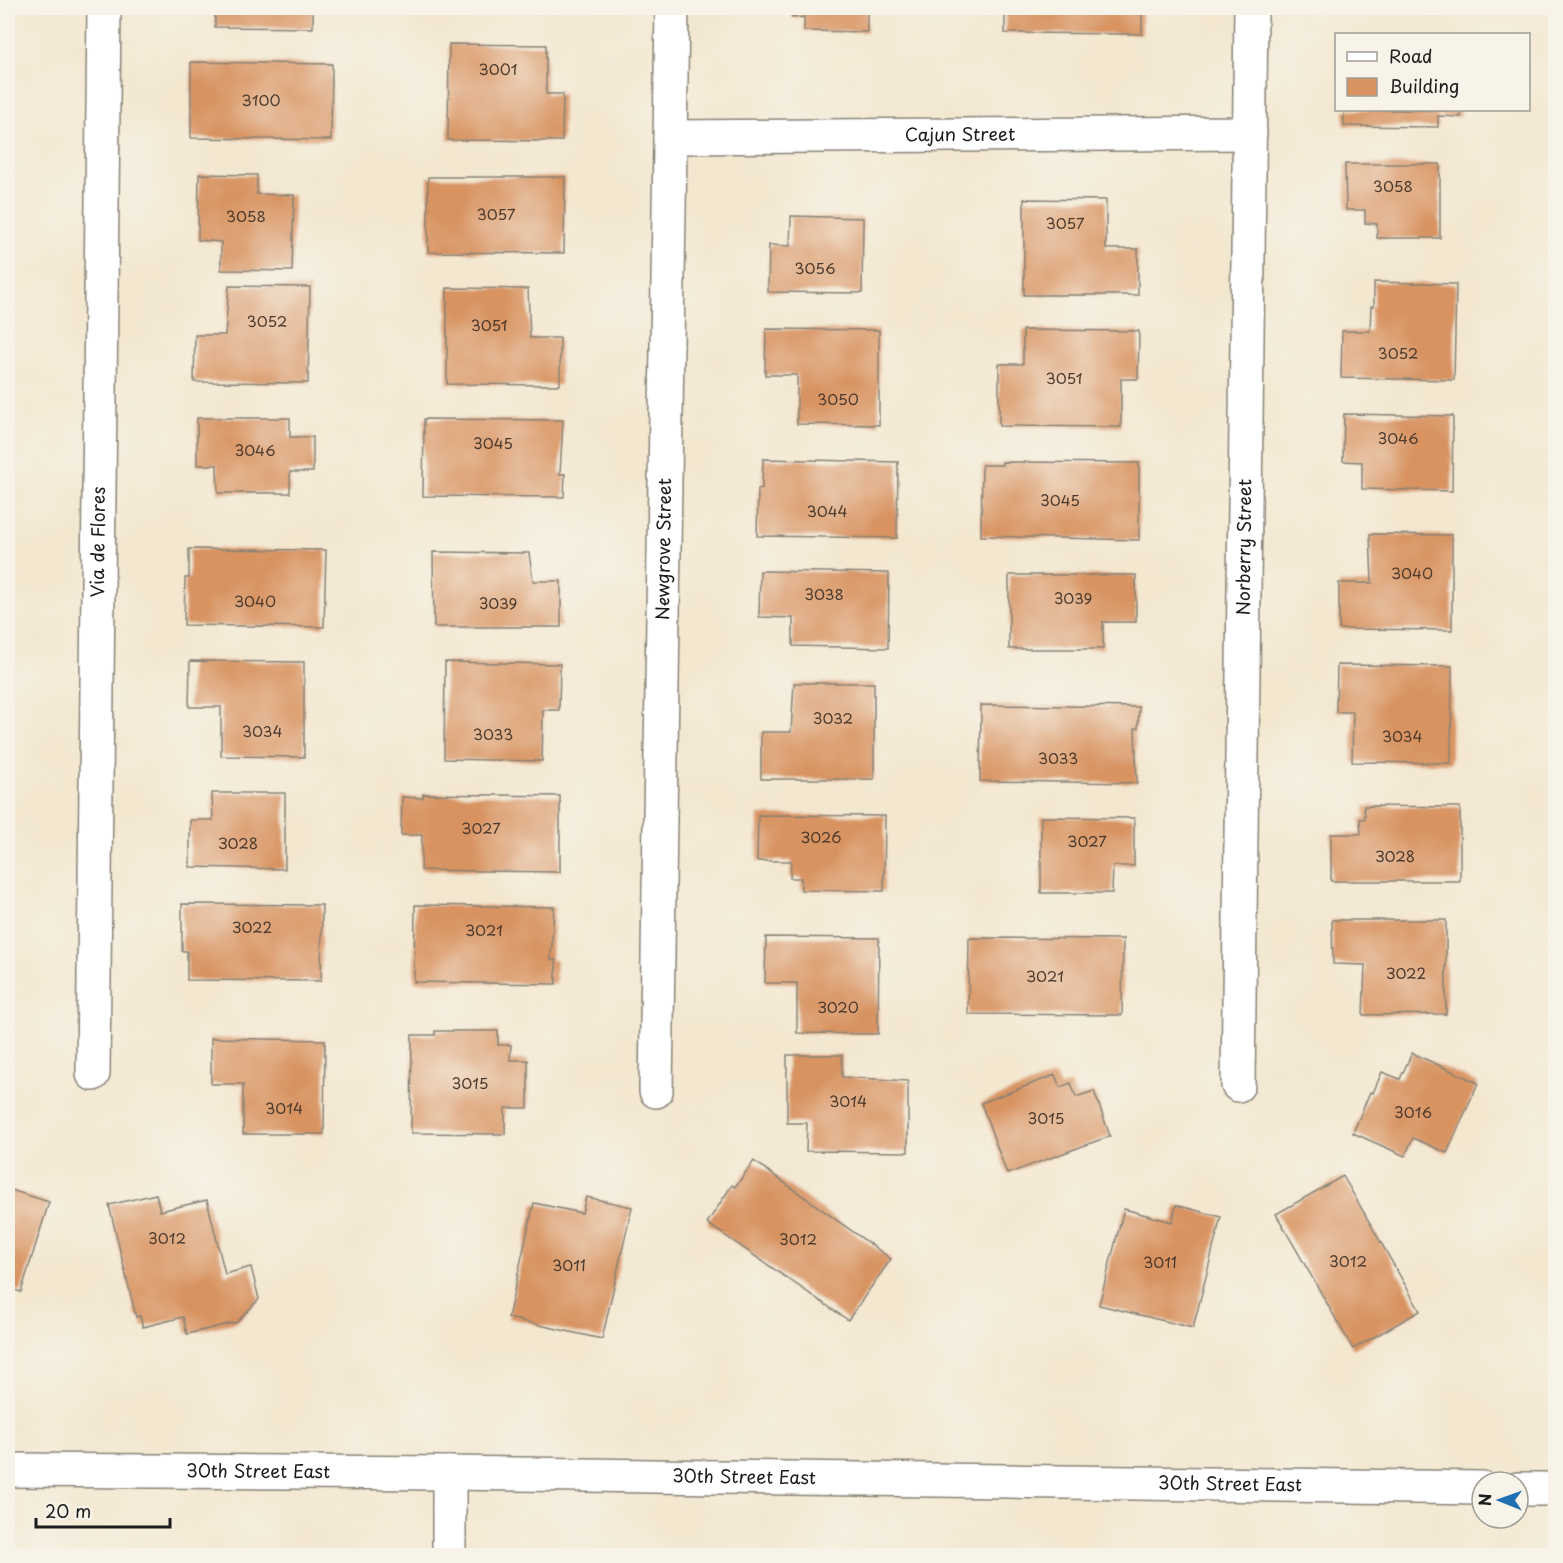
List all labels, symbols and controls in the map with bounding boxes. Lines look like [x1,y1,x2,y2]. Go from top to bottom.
legend [1335,33,1530,111]
text: Road [1389,42,1433,69]
house number: 3001 [479,57,517,80]
text: Building [1389,72,1459,99]
house number: 3100 [242,88,280,111]
street label: Cajun Street [905,120,1015,147]
house number: 3058 [1373,174,1413,197]
house number: 3057 [476,202,516,225]
house number: 3058 [226,204,266,227]
house number: 3057 [1045,211,1085,234]
house number: 3056 [795,256,835,279]
house number: 3052 [247,309,287,332]
house number: 3051 [470,313,508,336]
house number: 3052 [1378,341,1418,364]
house number: 3051 [1045,366,1083,389]
house number: 3050 [817,387,859,410]
house number: 3046 [1377,426,1419,449]
house number: 3045 [473,431,513,454]
house number: 3046 [234,438,276,461]
street label: Newgrove Street [648,478,677,620]
street label: Norberry Street [1229,479,1257,616]
street label: Via de Flores [83,486,111,598]
house number: 3045 [1040,488,1080,511]
house number: 3044 [806,499,848,522]
house number: 3040 [1391,561,1433,584]
house number: 3038 [804,582,844,605]
house number: 3039 [1054,586,1092,609]
house number: 3040 [234,589,276,612]
house number: 3039 [479,591,517,614]
house number: 3032 [813,706,853,729]
house number: 3034 [242,719,282,742]
house number: 3033 [473,722,513,745]
house number: 3034 [1382,724,1422,747]
house number: 3033 [1038,746,1078,769]
house number: 3027 [461,816,501,839]
house number: 3026 [801,825,841,848]
house number: 3027 [1067,829,1107,852]
house number: 3028 [218,831,258,854]
house number: 3028 [1375,844,1415,867]
house number: 3022 [232,915,272,938]
house number: 3021 [465,918,503,941]
house number: 3022 [1386,961,1426,984]
house number: 3021 [1026,964,1064,987]
house number: 3020 [817,995,859,1018]
house number: 3015 [451,1071,489,1094]
house number: 3014 [829,1089,867,1112]
house number: 3014 [265,1096,303,1119]
house number: 3016 [1394,1100,1432,1123]
house number: 3015 [1027,1106,1065,1129]
house number: 3012 [148,1226,186,1249]
house number: 3012 [779,1227,817,1250]
house number: 3012 [1329,1249,1367,1272]
house number: 3011 [1143,1250,1177,1273]
house number: 3011 [552,1253,586,1276]
street label: 30th Street East [186,1456,330,1484]
street label: 30th Street East [672,1461,816,1490]
street label: 30th Street East [1158,1468,1302,1497]
north arrow [1470,1470,1530,1530]
scale bar [36,1491,170,1529]
text: N [1472,1493,1496,1506]
text: 20 m [45,1497,91,1524]

